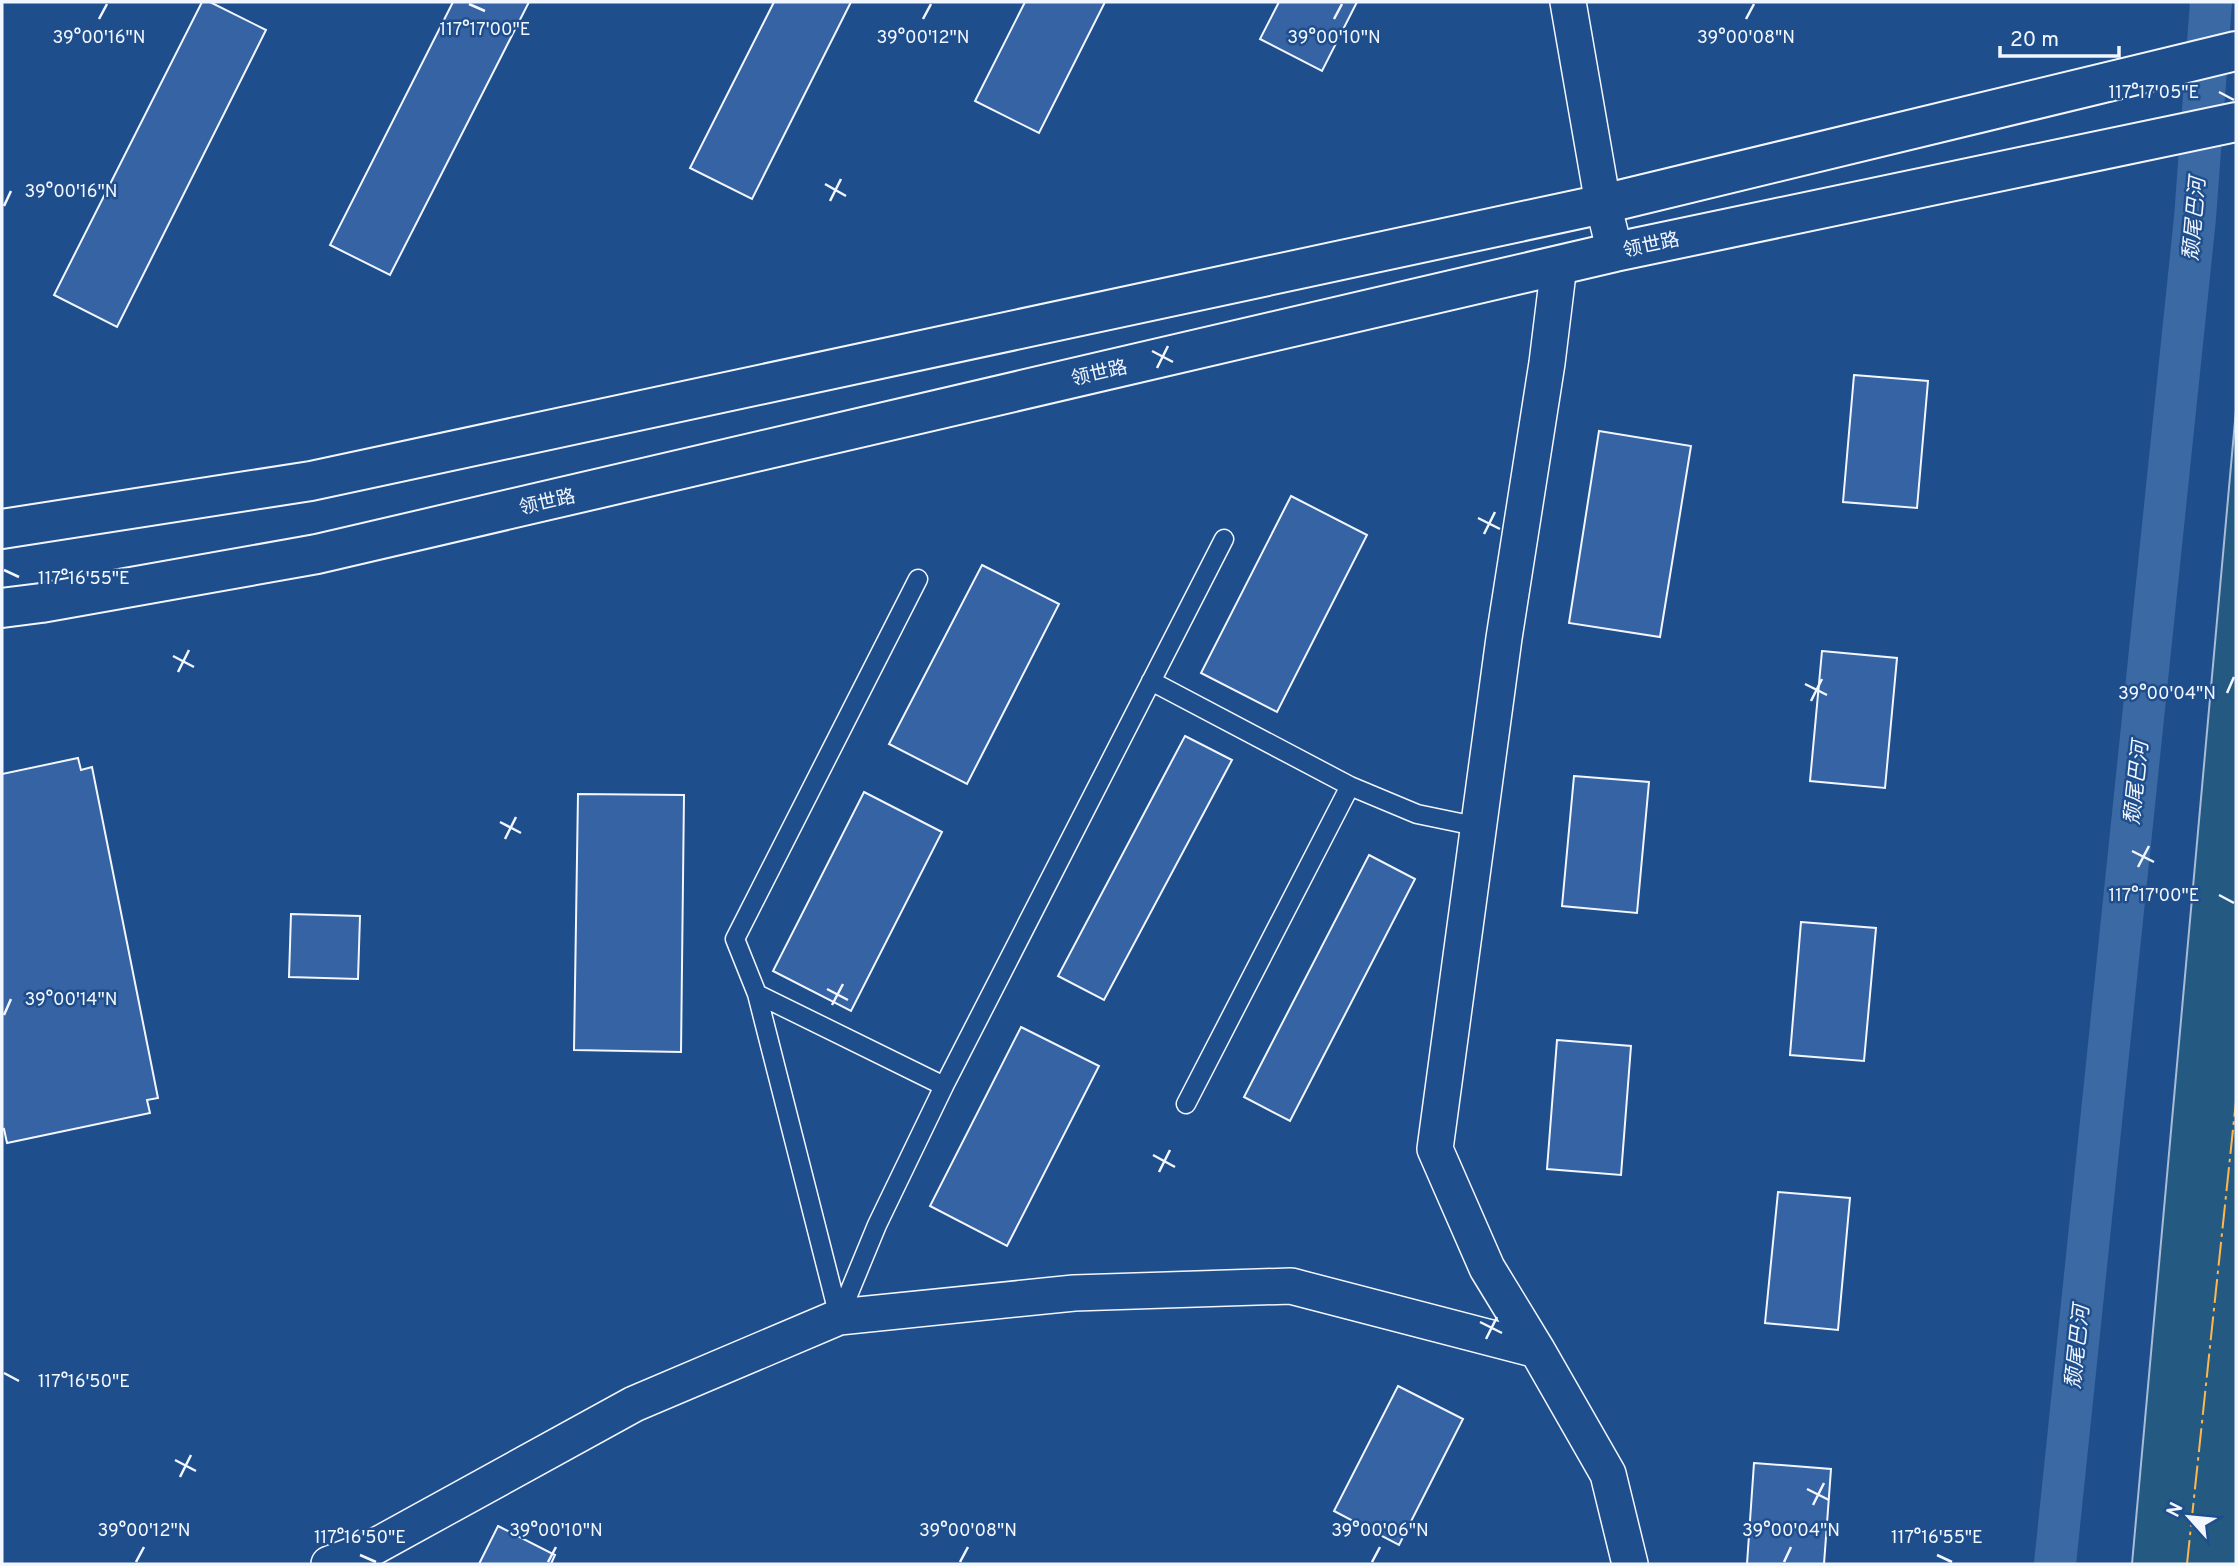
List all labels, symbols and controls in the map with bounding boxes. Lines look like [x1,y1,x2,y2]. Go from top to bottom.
scale bar [2000,14,2119,58]
text: 117°17'00"E [439,19,531,42]
text: 39°00'16"N [53,27,145,50]
text: 39°00'12"N [876,27,970,50]
text: 39°00'10"N [1287,27,1381,50]
text: 39°00'08"N [1697,27,1795,50]
text: 20 m [2010,27,2059,54]
text: 117°17'05"E [2109,82,2199,105]
water label: 颓尾巴河 [2178,172,2213,262]
text: 39°00'16"N [25,181,117,204]
street label: 领世路 [1621,228,1682,264]
street label: 领世路 [1069,356,1130,392]
street label: 领世路 [517,485,578,521]
text: 117°16'55"E [38,568,130,591]
text: 39°00'04"N [2118,683,2216,706]
water label: 颓尾巴河 [2120,736,2156,826]
text: 117°17'00"E [2108,885,2200,908]
text: 39°00'14"N [25,989,117,1012]
water label: 颓尾巴河 [2061,1300,2097,1390]
text: 117°16'50"E [38,1371,130,1394]
north arrow [2154,1482,2224,1552]
text: N [2162,1499,2189,1522]
text: 39°00'12"N [97,1520,191,1543]
text: 39°00'10"N [509,1520,603,1543]
text: 39°00'08"N [919,1520,1017,1543]
text: 39°00'06"N [1331,1520,1429,1543]
text: 39°00'04"N [1742,1520,1840,1543]
text: 117°16'50"E [314,1527,406,1550]
text: 117°16'55"E [1891,1527,1983,1550]

